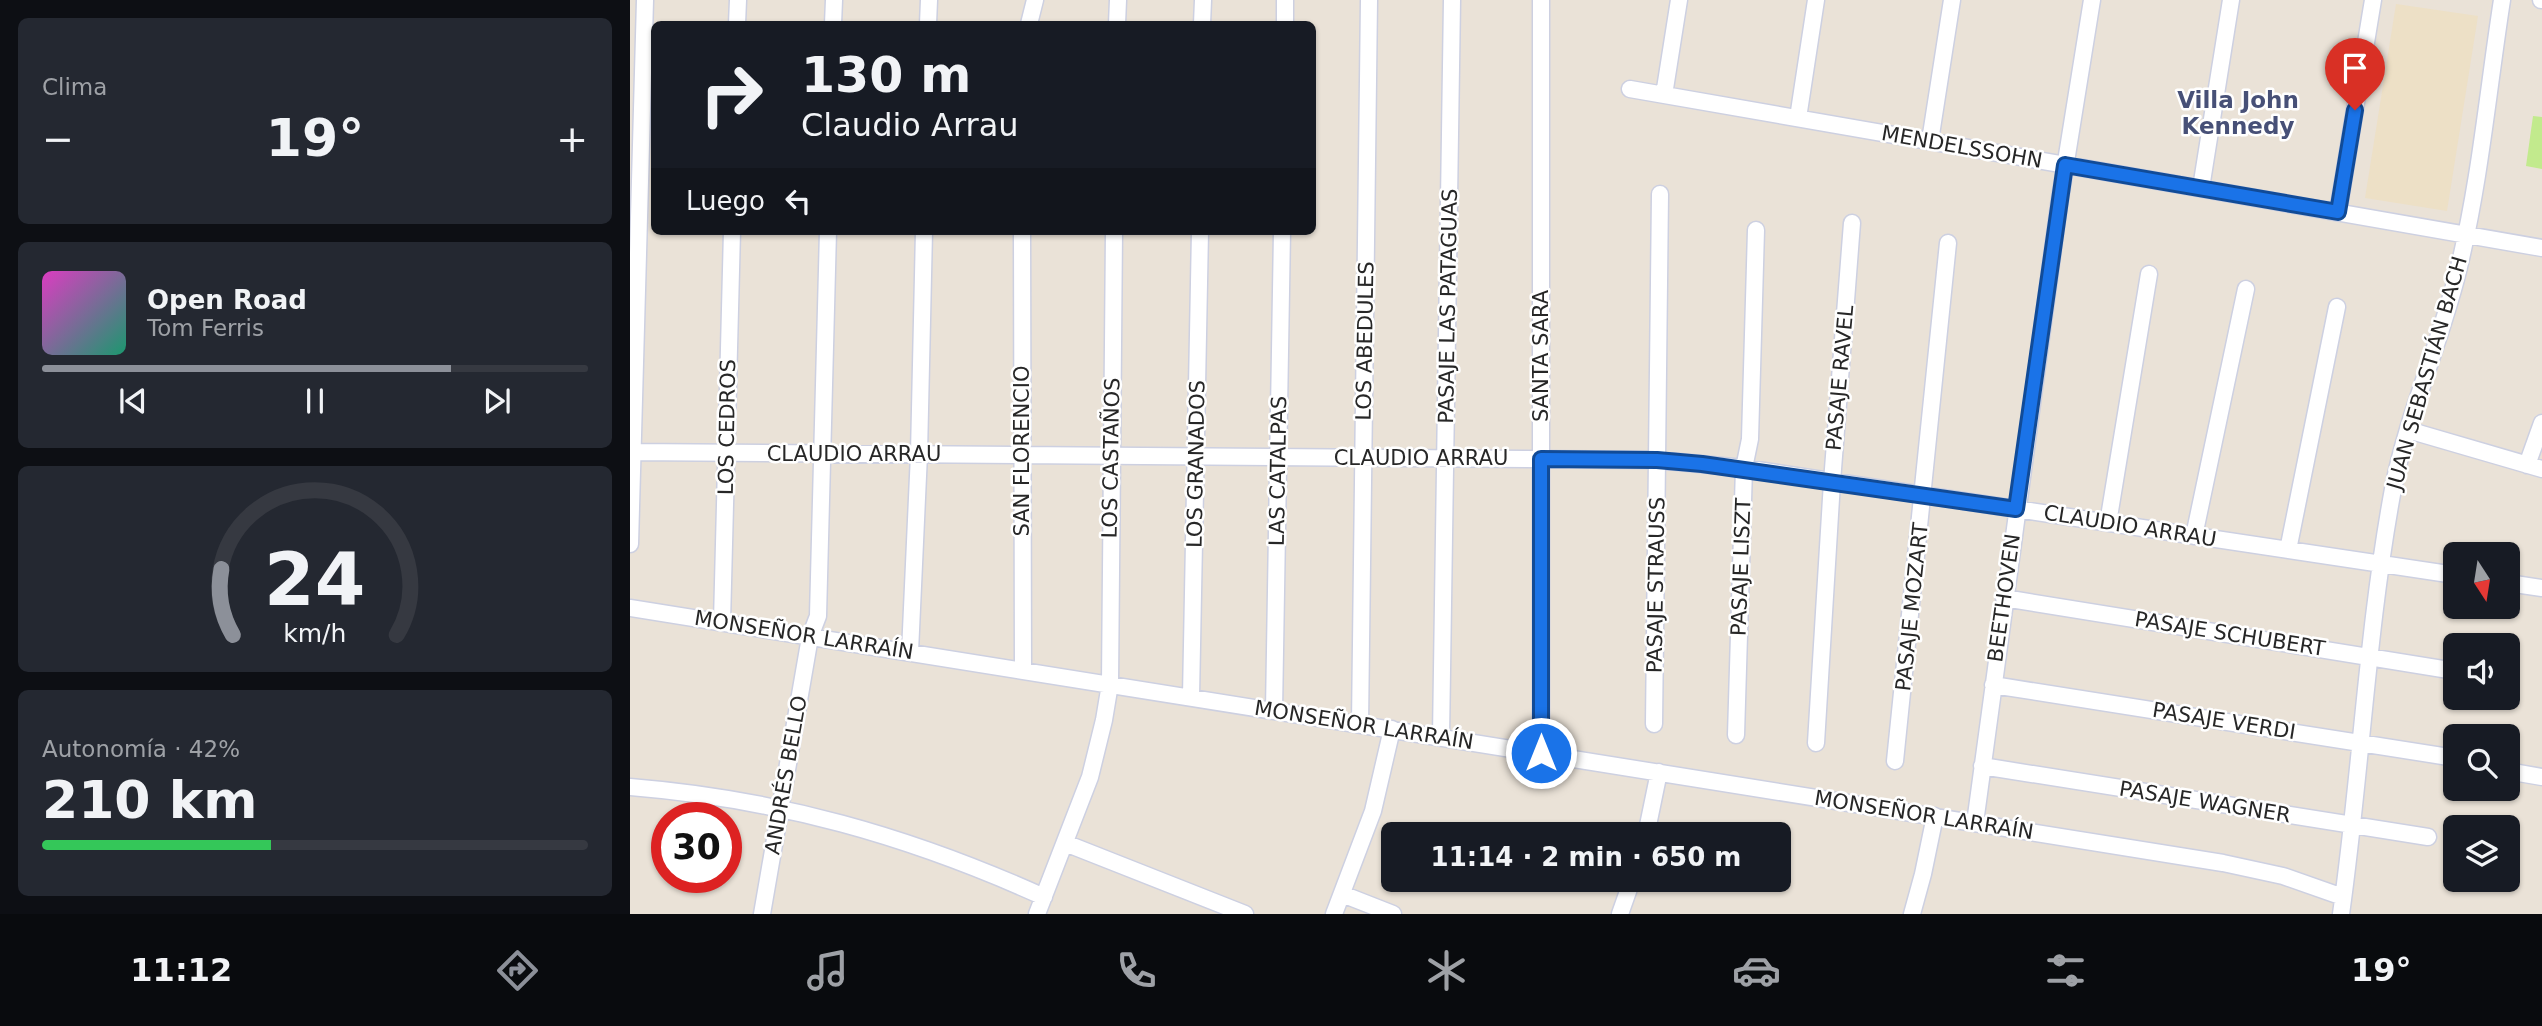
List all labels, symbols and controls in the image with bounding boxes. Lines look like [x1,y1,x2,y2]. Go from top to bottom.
pin [2325,38,2385,110]
text: 130 m [801,47,971,104]
icon: right [686,49,777,140]
icon: arrive [2336,49,2374,87]
text: Clima [42,74,107,100]
district label: Villa John Kennedy [2177,87,2299,139]
text: Claudio Arrau [801,106,1019,144]
text: 19° [266,108,364,168]
text: − [42,117,74,161]
text: + [556,117,588,161]
street label: MENDELSSOHN [1880,121,2044,173]
icon: left [779,182,817,220]
text: Luego [686,186,765,216]
street label: PASAJE LAS PATAGUAS [1434,188,1462,424]
street label: JUAN SEBASTIÁN BACH [2381,253,2472,494]
street label: LOS ABEDULES [1352,261,1378,421]
text: Open Road [147,285,307,315]
street label: SANTA SARA [1529,289,1553,422]
street label: PASAJE RAVEL [1822,304,1858,452]
text: Tom Ferris [147,315,264,341]
street label: LOS CEDROS [714,359,740,495]
street label: SAN FLORENCIO [1010,366,1034,536]
street label: LOS CASTAÑOS [1096,377,1124,539]
street label: LOS GRANADOS [1183,380,1209,548]
icon: previous [114,382,152,420]
icon: pause [296,382,334,420]
icon: next [478,382,516,420]
street label: LAS CATALPAS [1265,396,1291,546]
street label: CLAUDIO ARRAU [767,442,941,466]
street label: CLAUDIO ARRAU [1334,446,1508,470]
street label: PASAJE STRAUSS [1642,497,1670,673]
street label: PASAJE LISZT [1727,497,1755,637]
street label: CLAUDIO ARRAU [2042,500,2218,552]
street label: PASAJE MOZART [1891,521,1933,692]
street label: BEETHOVEN [1983,532,2025,664]
text: 24 [264,537,366,622]
north arrow [2443,542,2520,620]
map controls [2443,542,2520,892]
street label: MONSEÑOR LARRAÍN [693,604,916,664]
street label: PASAJE SCHUBERT [2133,607,2327,661]
text: km/h [283,619,347,648]
button: sound [2443,633,2520,710]
street label: ANDRÉS BELLO [759,693,812,856]
street label: MONSEÑOR LARRAÍN [1253,694,1476,754]
street label: PASAJE VERDI [2151,698,2297,744]
position arrow [1504,716,1578,790]
button: search [2443,724,2520,801]
text: Autonomía · 42% [42,736,240,762]
text: 210 km [42,770,257,830]
street label: PASAJE WAGNER [2118,777,2292,827]
street label: MONSEÑOR LARRAÍN [1813,784,2036,844]
speed limit sign: 30 [651,802,742,893]
button: layers [2443,815,2520,892]
text: 11:14 · 2 min · 650 m [1431,842,1741,872]
icon: directions [493,946,542,995]
icon: music [803,946,852,995]
icon: phone [1112,946,1161,995]
icon: climate [1422,946,1471,995]
icon: car [1732,946,1781,995]
icon: filters [2041,946,2090,995]
text: 11:12 [130,951,232,989]
text: 19° [2351,951,2412,989]

